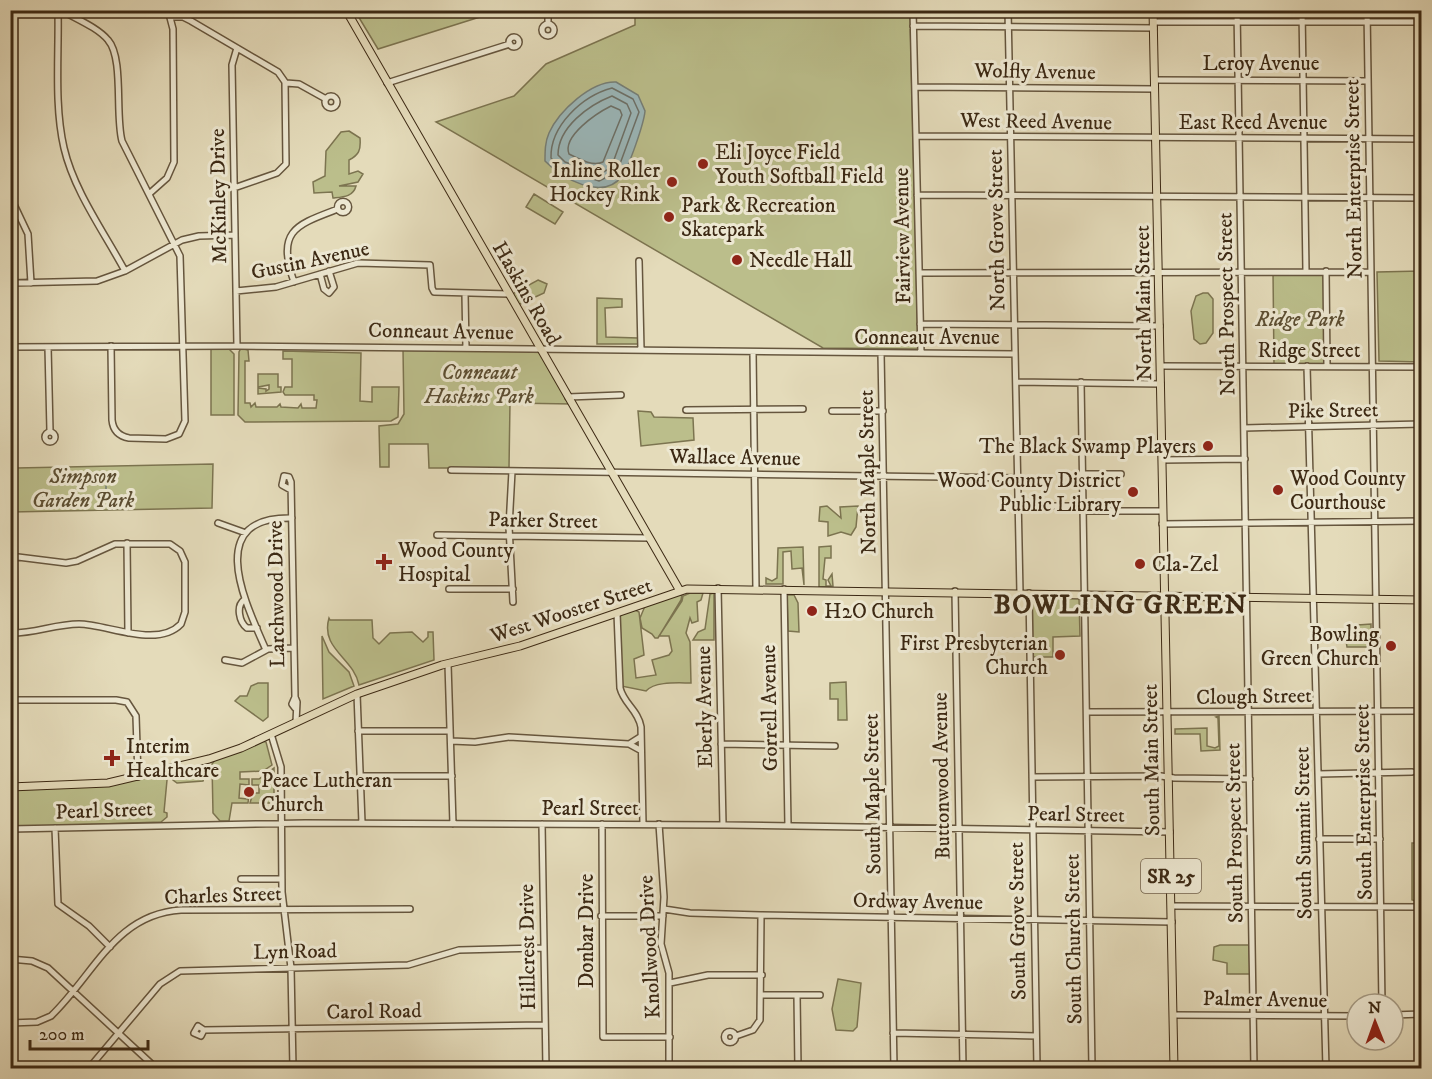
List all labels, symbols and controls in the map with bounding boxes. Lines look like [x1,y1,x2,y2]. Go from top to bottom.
street label: Leroy Avenue [1203,51,1320,77]
street label: Wolfly Avenue [973,58,1096,86]
street label: North Enterprise Street [1339,79,1369,279]
street label: West Reed Avenue [959,108,1112,136]
street label: East Reed Avenue [1179,110,1328,136]
street label: McKinley Drive [205,128,233,264]
place label: Eli Joyce Field Youth Softball Field [715,140,884,190]
street label: North Grove Street [983,149,1011,311]
marker: Eli Joyce Field Youth Softball Field [696,157,710,171]
place label: Inline Roller Hockey Rink [549,158,661,208]
street label: Fairview Avenue [889,167,917,304]
marker: Inline Roller Hockey Rink [665,175,679,189]
place label: Park & Recreation Skatepark [681,193,836,243]
marker: Park & Recreation Skatepark [662,210,676,224]
street label: North Prospect Street [1212,212,1242,396]
street label: North Main Street [1130,225,1158,381]
street label: Gustin Avenue [249,236,372,286]
street label: Haskins Road [486,237,566,350]
place label: Needle Hall [749,248,853,274]
marker: Needle Hall [730,253,744,267]
park label: Ridge Park [1254,307,1345,333]
street label: Conneaut Avenue [368,318,514,346]
street label: Conneaut Avenue [854,325,1000,351]
street label: Ridge Street [1258,338,1361,364]
park label: Conneaut Haskins Park [423,360,534,410]
street label: North Maple Street [854,389,882,555]
street label: Pike Street [1287,397,1379,425]
place label: The Black Swamp Players [979,434,1196,460]
marker: The Black Swamp Players [1201,439,1215,453]
street label: Wallace Avenue [668,444,801,472]
park label: Simpson Garden Park [32,464,135,514]
place label: Wood County Courthouse [1289,466,1407,516]
place label: Wood County District Public Library [936,468,1122,518]
marker: Wood County Courthouse [1271,483,1285,497]
marker: Wood County District Public Library [1126,485,1140,499]
street label: Parker Street [488,507,598,535]
street label: Larchwood Drive [263,520,291,668]
place label: Wood County Hospital [397,538,515,588]
place label: Cla-Zel [1152,552,1219,578]
marker: Wood County Hospital [375,553,393,571]
marker: Cla-Zel [1133,557,1147,571]
street label: West Wooster Street [486,573,656,650]
district label: BOWLING GREEN [994,588,1248,622]
place label: H2O Church [824,599,934,625]
marker: H2O Church [805,604,819,618]
place label: Bowling Green Church [1261,622,1380,672]
place label: First Presbyterian Church [900,631,1048,681]
marker: Bowling Green Church [1384,639,1398,653]
street label: Gorrell Avenue [756,644,784,772]
street label: Eberly Avenue [691,645,719,768]
marker: First Presbyterian Church [1053,648,1067,662]
street label: South Main Street [1138,683,1166,836]
street label: Clough Street [1196,683,1312,711]
street label: Buttonwood Avenue [928,692,956,860]
street label: South Enterprise Street [1349,703,1379,900]
street label: South Maple Street [859,713,887,875]
place label: Interim Healthcare [126,734,220,784]
street label: South Prospect Street [1220,742,1250,923]
street label: South Summit Street [1289,746,1319,919]
marker: Interim Healthcare [103,749,121,767]
place label: Peace Lutheran Church [261,768,392,818]
marker: Peace Lutheran Church [242,785,256,799]
street label: Pearl Street [55,796,154,826]
street label: Pearl Street [541,796,639,822]
street label: Pearl Street [1027,801,1125,829]
street label: South Grove Street [1004,841,1032,1000]
street label: South Church Street [1060,853,1088,1024]
road number: SR 25 [1141,859,1201,893]
street label: Donbar Drive [574,873,600,988]
street label: Knollwood Drive [633,874,667,1019]
street label: Charles Street [164,881,283,911]
street label: Hillcrest Drive [514,883,542,1010]
street label: Ordway Avenue [853,888,984,916]
street label: Lyn Road [253,938,338,966]
street label: Palmer Avenue [1202,986,1328,1014]
north arrow [1345,992,1405,1052]
street label: Carol Road [326,998,422,1026]
text: N [1368,998,1381,1018]
scale bar [30,1013,148,1051]
text: 200 m [39,1024,85,1046]

